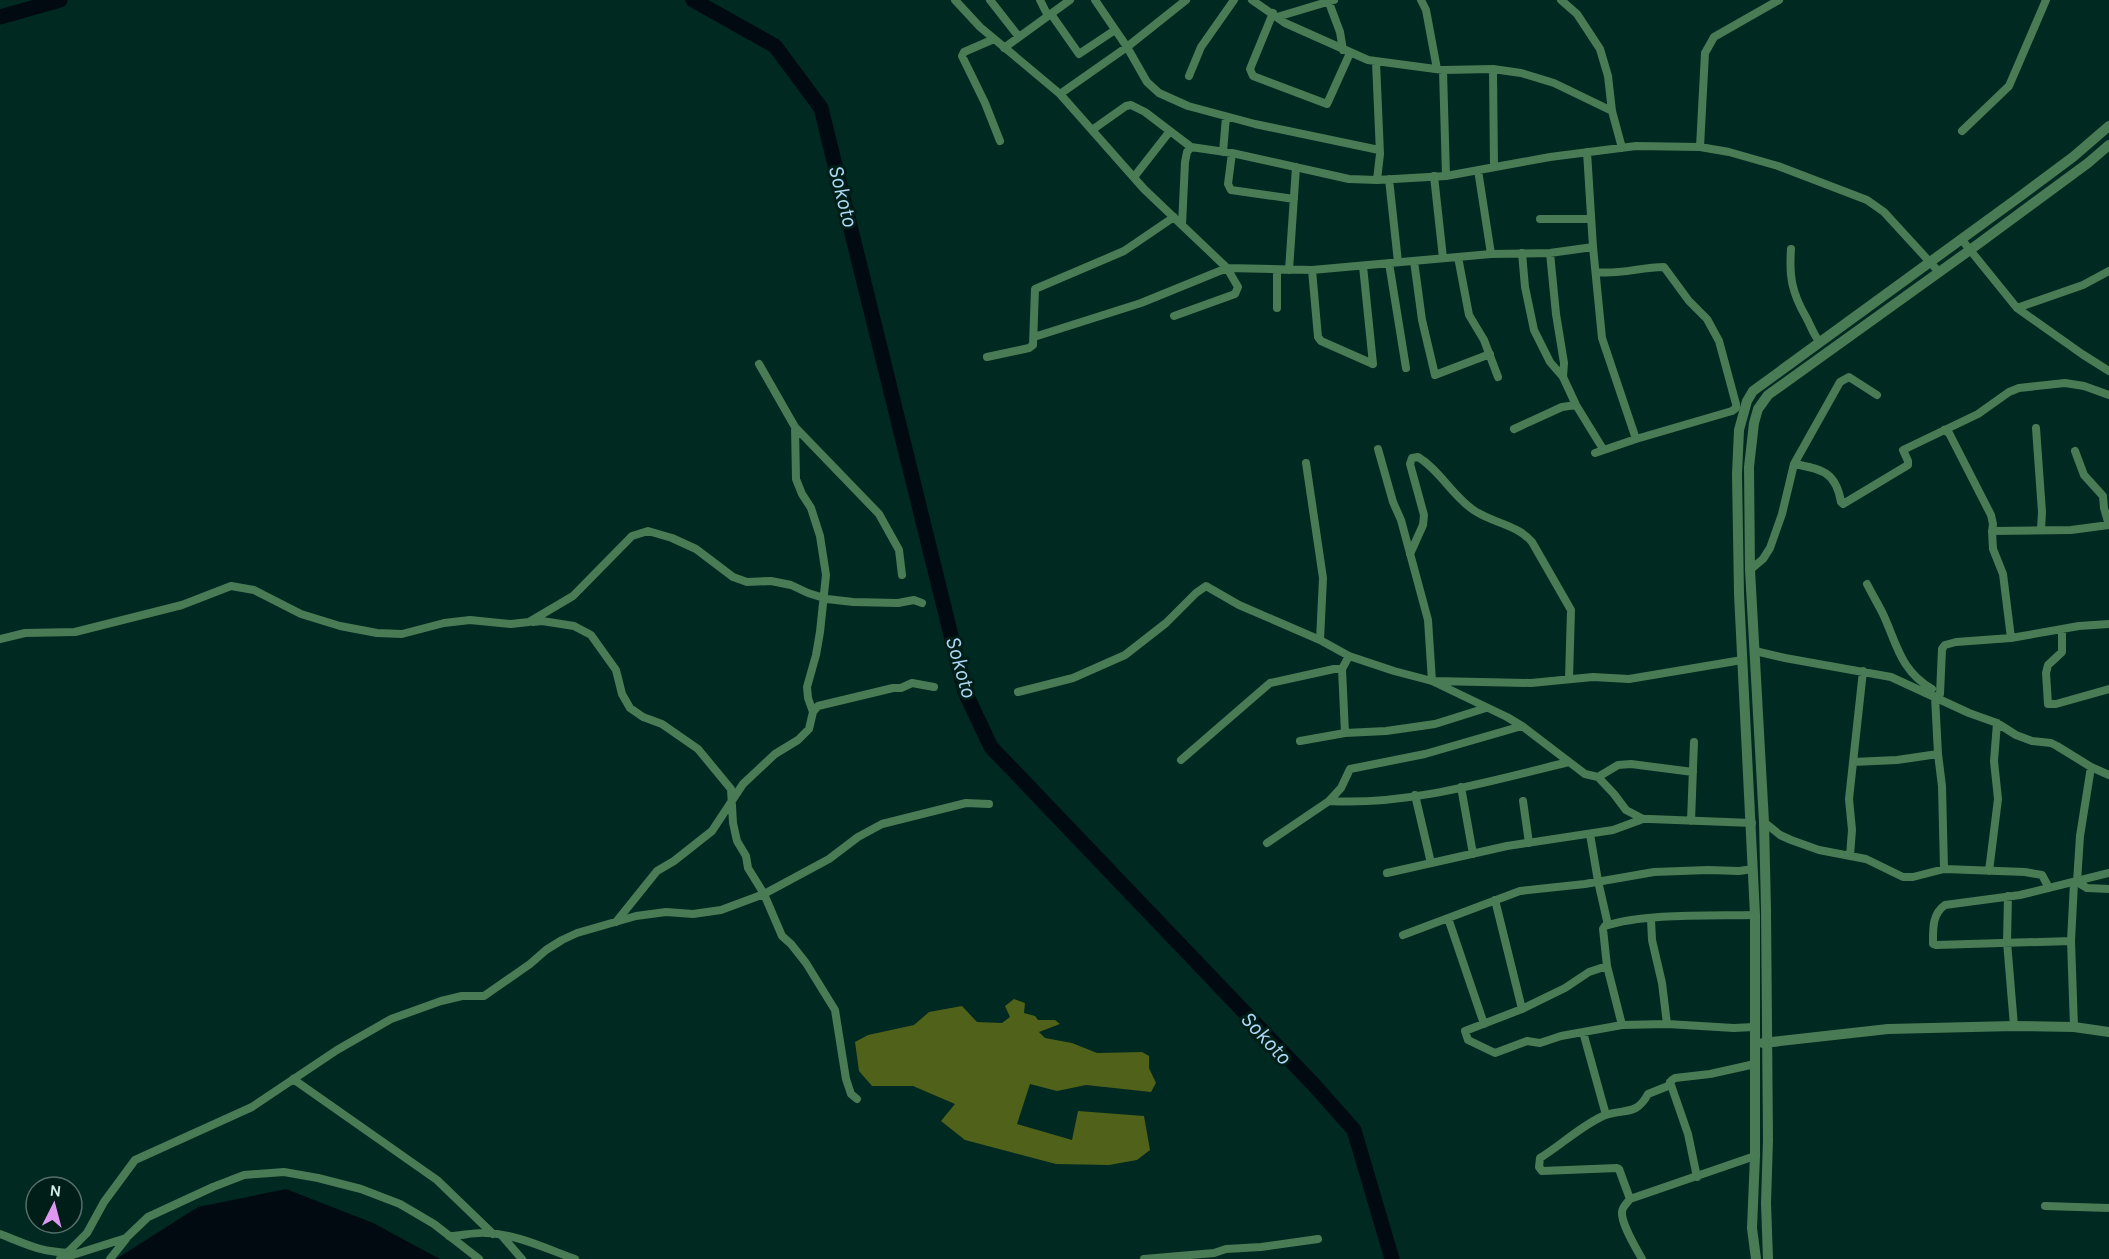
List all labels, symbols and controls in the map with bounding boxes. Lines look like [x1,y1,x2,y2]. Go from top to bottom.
water label: Sokoto [823,162,863,230]
water label: Sokoto [940,633,982,701]
water label: Sokoto [1235,1006,1297,1070]
north arrow [24,1175,84,1235]
text: N [49,1181,62,1201]

